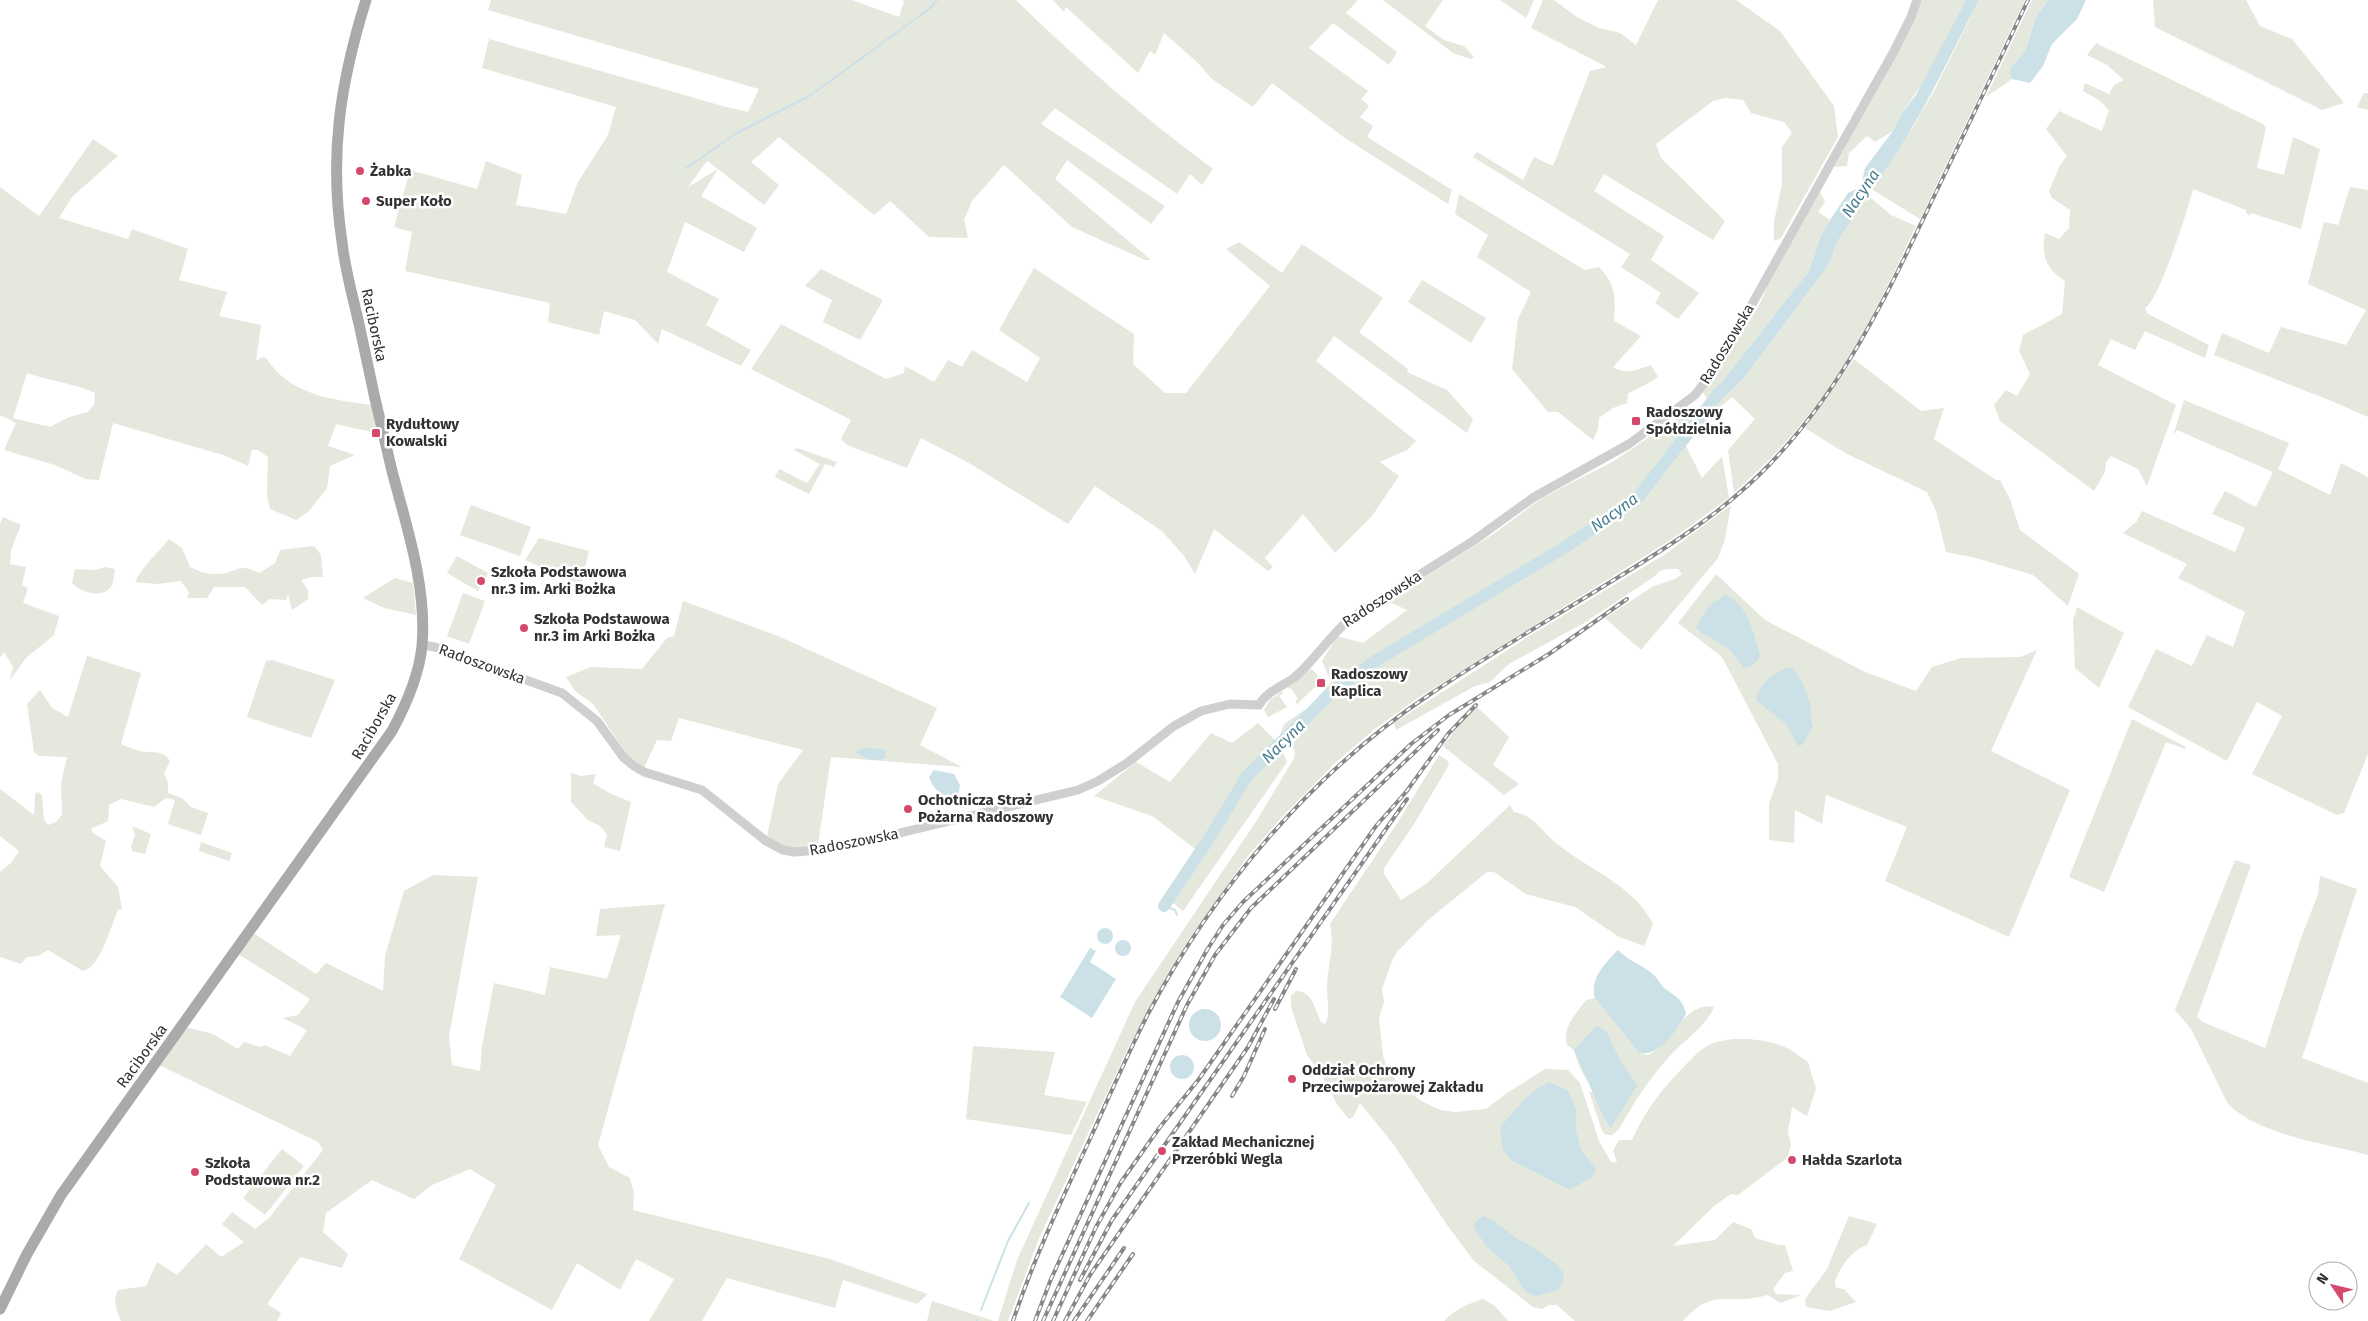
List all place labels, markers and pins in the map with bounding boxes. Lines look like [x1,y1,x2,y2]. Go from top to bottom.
place label: Żabka [370,162,411,180]
marker: Żabka [354,165,366,177]
place label: Super Koło [376,192,452,210]
marker: Super Koło [360,195,372,207]
place label: Radoszowy Spółdzielnia [1646,403,1731,438]
place label: Rydułtowy Kowalski [386,415,459,450]
marker: Radoszowy Spółdzielnia [1630,415,1642,427]
marker: Rydułtowy Kowalski [370,427,382,439]
place label: Szkoła Podstawowa nr.3 im. Arki Bożka [491,563,627,598]
marker: Szkoła Podstawowa nr.3 im. Arki Bożka [475,575,487,587]
place label: Szkoła Podstawowa nr.3 im Arki Bożka [534,610,670,645]
marker: Szkoła Podstawowa nr.3 im Arki Bożka [518,622,530,634]
place label: Radoszowy Kaplica [1331,665,1408,700]
marker: Radoszowy Kaplica [1315,677,1327,689]
place label: Ochotnicza Straż Pożarna Radoszowy [918,791,1054,826]
marker: Ochotnicza Straż Pożarna Radoszowy [902,803,914,815]
place label: Oddział Ochrony Przeciwpożarowej Zakładu [1302,1061,1483,1096]
marker: Oddział Ochrony Przeciwpożarowej Zakładu [1286,1073,1298,1085]
place label: Zakład Mechanicznej Przeróbki Wegla [1172,1133,1314,1168]
marker: Zakład Mechanicznej Przeróbki Wegla [1156,1145,1168,1157]
place label: Hałda Szarlota [1802,1151,1902,1169]
place label: Szkoła Podstawowa nr.2 [205,1154,320,1189]
marker: Hałda Szarlota [1786,1154,1798,1166]
marker: Szkoła Podstawowa nr.2 [189,1166,201,1178]

